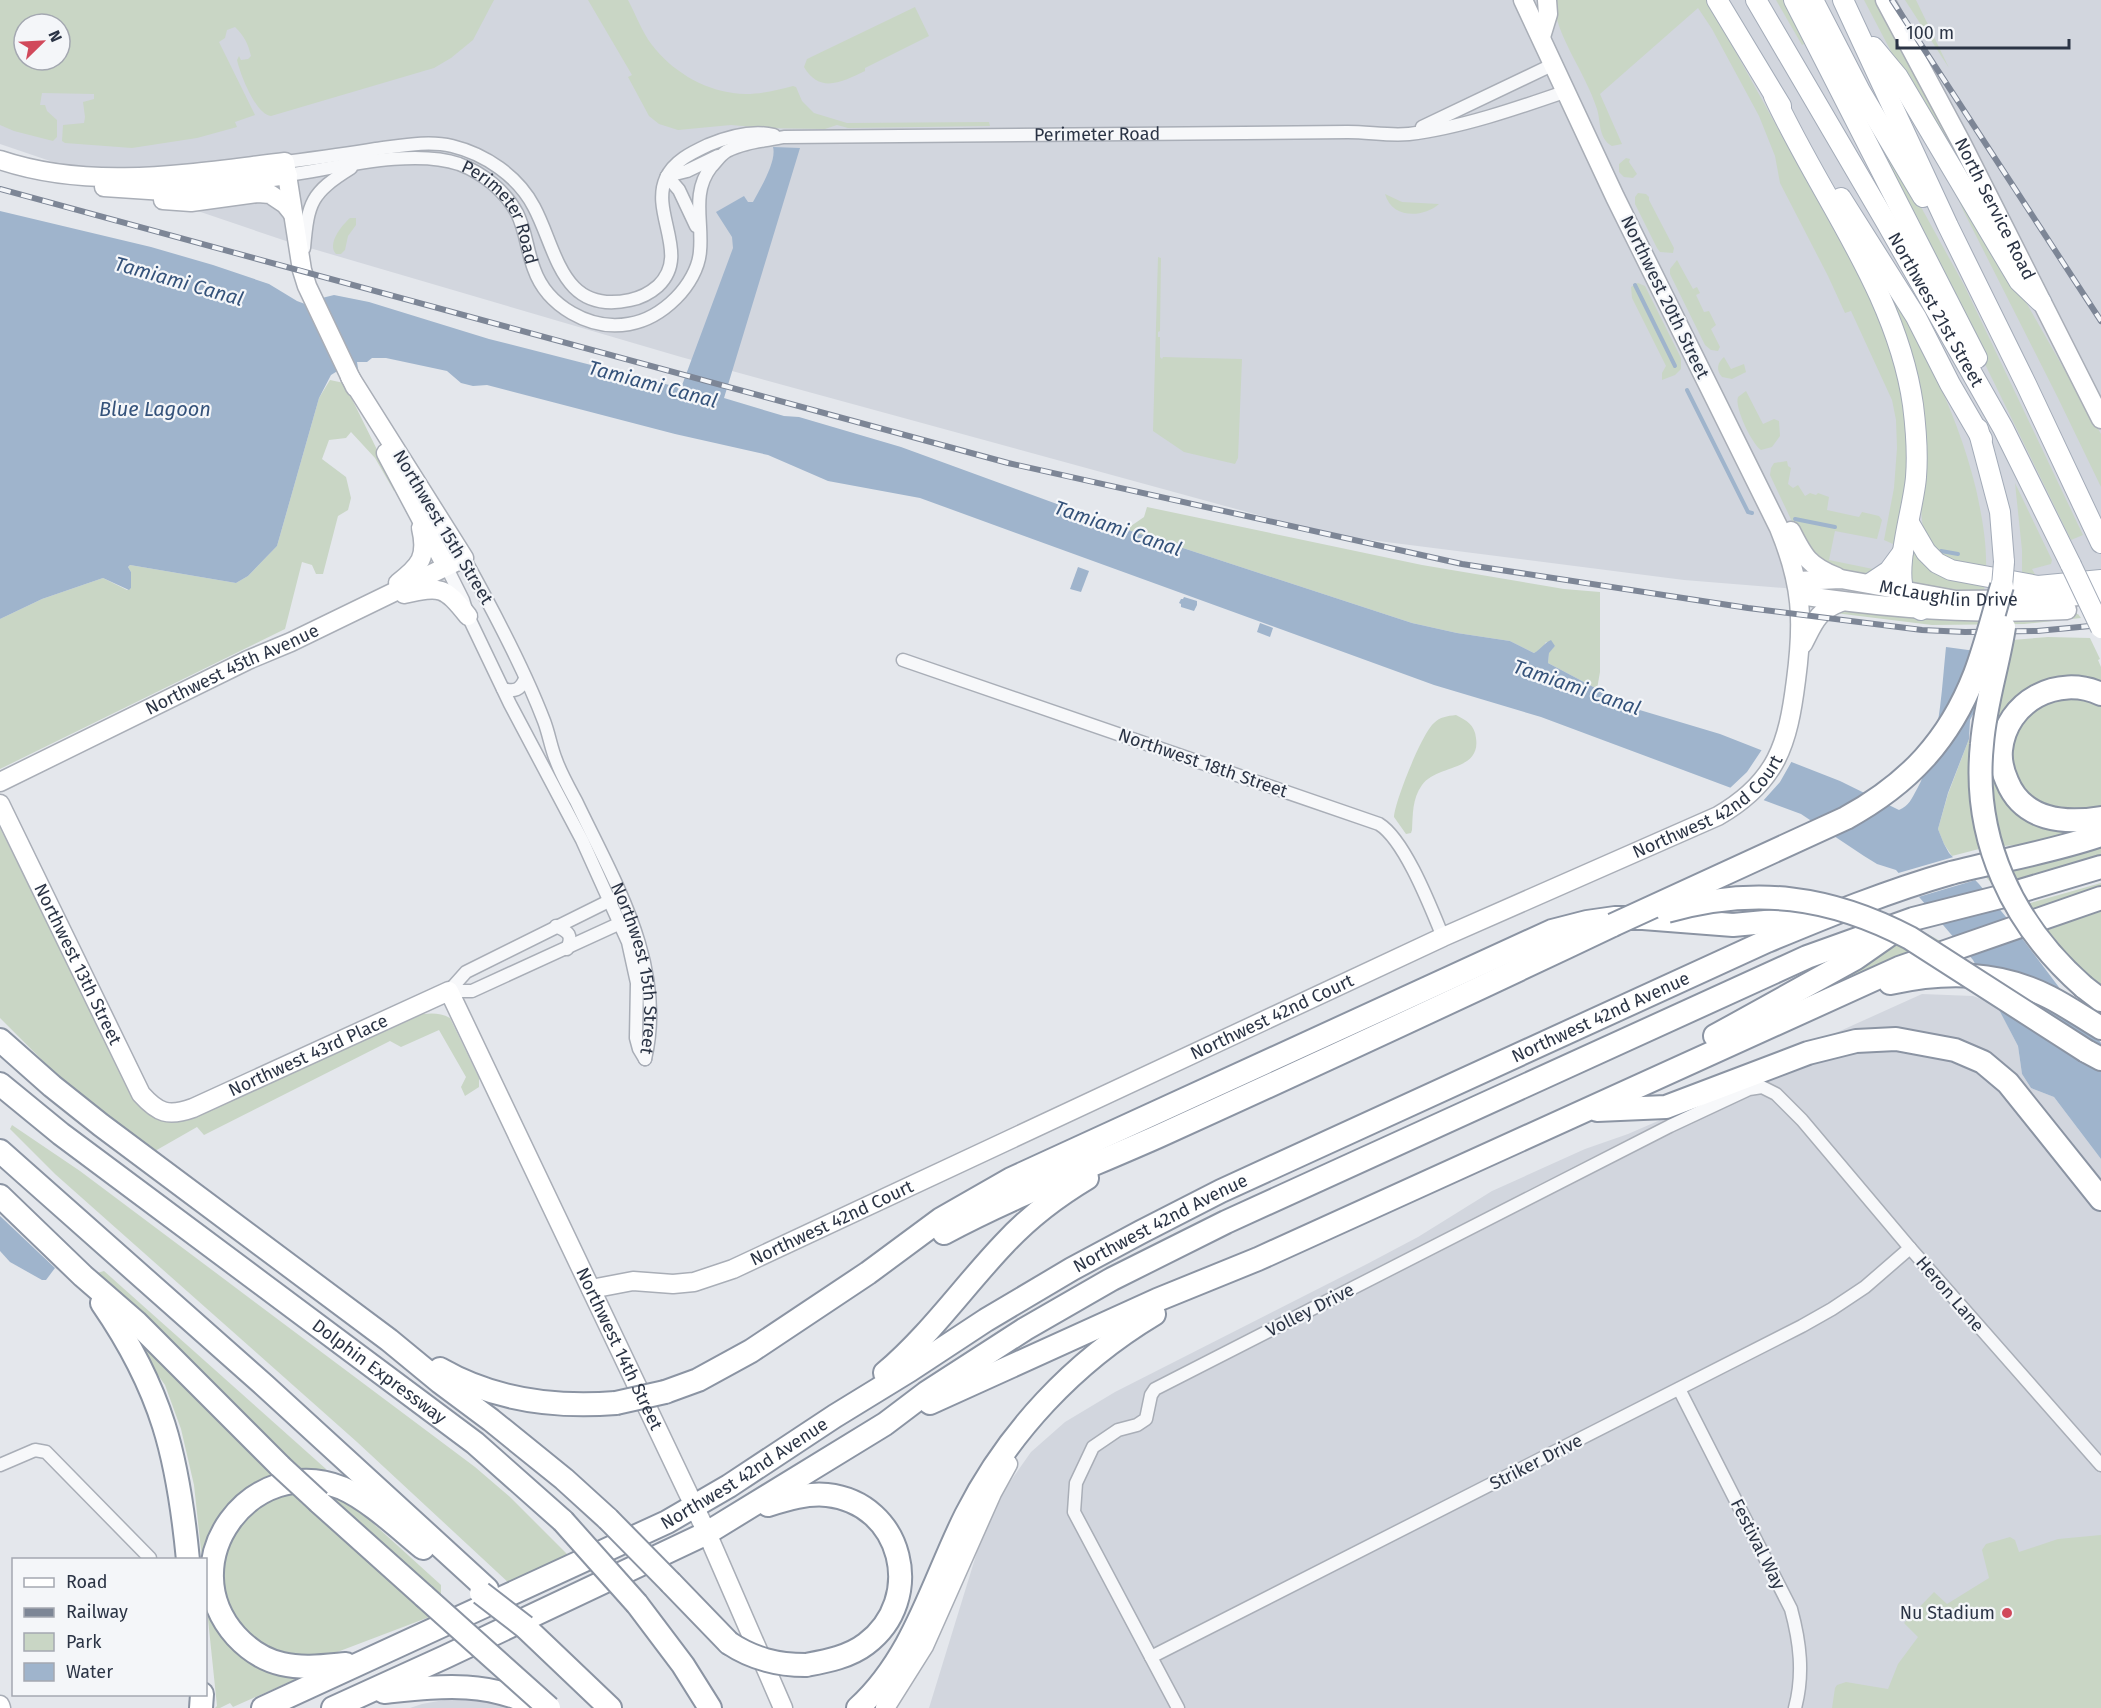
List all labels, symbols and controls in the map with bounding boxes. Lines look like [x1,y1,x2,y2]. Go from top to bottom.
north arrow [12,12,72,72]
scale bar [1897,12,2070,50]
text: 100 m [1906,22,1954,44]
text: N [44,27,66,45]
street label: Perimeter Road [1034,123,1160,146]
street label: North Service Road [1950,134,2040,284]
street label: Perimeter Road [458,155,543,267]
street label: Northwest 20th Street [1616,212,1714,383]
street label: Northwest 21st Street [1883,228,1989,391]
water label: Tamiami Canal [112,251,246,311]
water label: Tamiami Canal [586,355,720,413]
water label: Blue Lagoon [99,397,211,421]
street label: Northwest 15th Street [388,446,498,609]
water label: Tamiami Canal [1051,495,1185,561]
street label: McLaughlin Drive [1878,575,2018,611]
street label: Northwest 45th Avenue [142,619,322,720]
water label: Tamiami Canal [1510,654,1644,720]
street label: Northwest 18th Street [1115,724,1291,802]
street label: Northwest 42nd Court [1629,751,1788,863]
street label: Northwest 15th Street [606,879,661,1057]
street label: Northwest 13th Street [29,880,127,1049]
street label: Northwest 42nd Avenue [1508,967,1693,1067]
street label: Northwest 42nd Court [1187,969,1358,1065]
street label: Northwest 43rd Place [225,1009,391,1101]
street label: Northwest 42nd Avenue [1069,1169,1251,1277]
street label: Northwest 42nd Court [747,1175,917,1270]
street label: Heron Lane [1911,1252,1989,1336]
street label: Northwest 14th Street [571,1264,668,1434]
street label: Volley Drive [1262,1278,1358,1342]
street label: Dolphin Expressway [308,1314,451,1429]
street label: Northwest 42nd Avenue [657,1413,832,1534]
street label: Striker Drive [1486,1429,1586,1495]
street label: Festival Way [1726,1495,1790,1593]
legend [12,1558,207,1696]
text: Road [66,1571,108,1593]
text: Railway [66,1601,128,1623]
place label: Nu Stadium [1900,1602,1995,1624]
marker: Nu Stadium [2000,1606,2014,1620]
text: Park [66,1631,102,1653]
text: Water [66,1661,113,1683]

